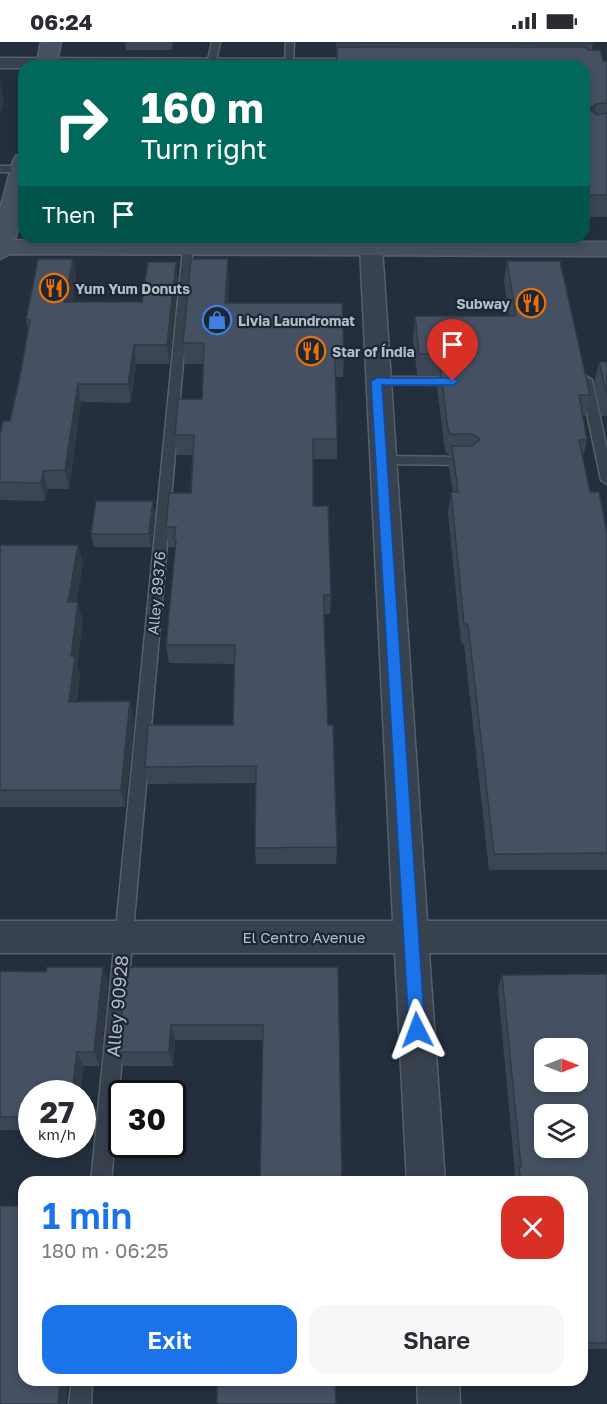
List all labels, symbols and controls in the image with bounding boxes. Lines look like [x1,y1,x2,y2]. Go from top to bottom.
text: 06:24 [30,8,92,35]
text: 160 m [141,82,264,132]
icon: right [42,84,120,162]
text: Turn right [141,133,267,165]
icon: arrive [107,198,140,231]
text: Then [42,201,95,228]
restaurant icon: Yum Yum Donuts [38,272,70,304]
place label: Yum Yum Donuts [75,280,190,297]
restaurant icon: Subway [515,287,547,319]
place label: Subway [456,295,511,312]
shop icon: Livia Laundromat [201,304,233,336]
place label: Livia Laundromat [238,312,355,329]
pin [427,319,478,381]
icon: arrive [436,328,469,361]
restaurant icon: Star of Índia [295,335,327,367]
place label: Star of Índia [332,343,415,360]
street label: Alley 89376 [143,550,169,636]
street label: El Centro Avenue [242,928,366,946]
street label: Alley 90928 [102,954,132,1058]
position arrow [385,998,449,1062]
north arrow [534,1038,588,1092]
map controls [534,1038,588,1158]
speed limit sign: 30 [108,1080,186,1158]
text: 27 [40,1094,74,1130]
button: layers [534,1104,588,1158]
text: km/h [38,1125,76,1143]
text: 1 min [42,1194,132,1237]
button: close [501,1196,564,1259]
text: 180 m · 06:25 [42,1238,169,1262]
button: Exit [42,1305,297,1374]
button: Share [309,1305,564,1374]

